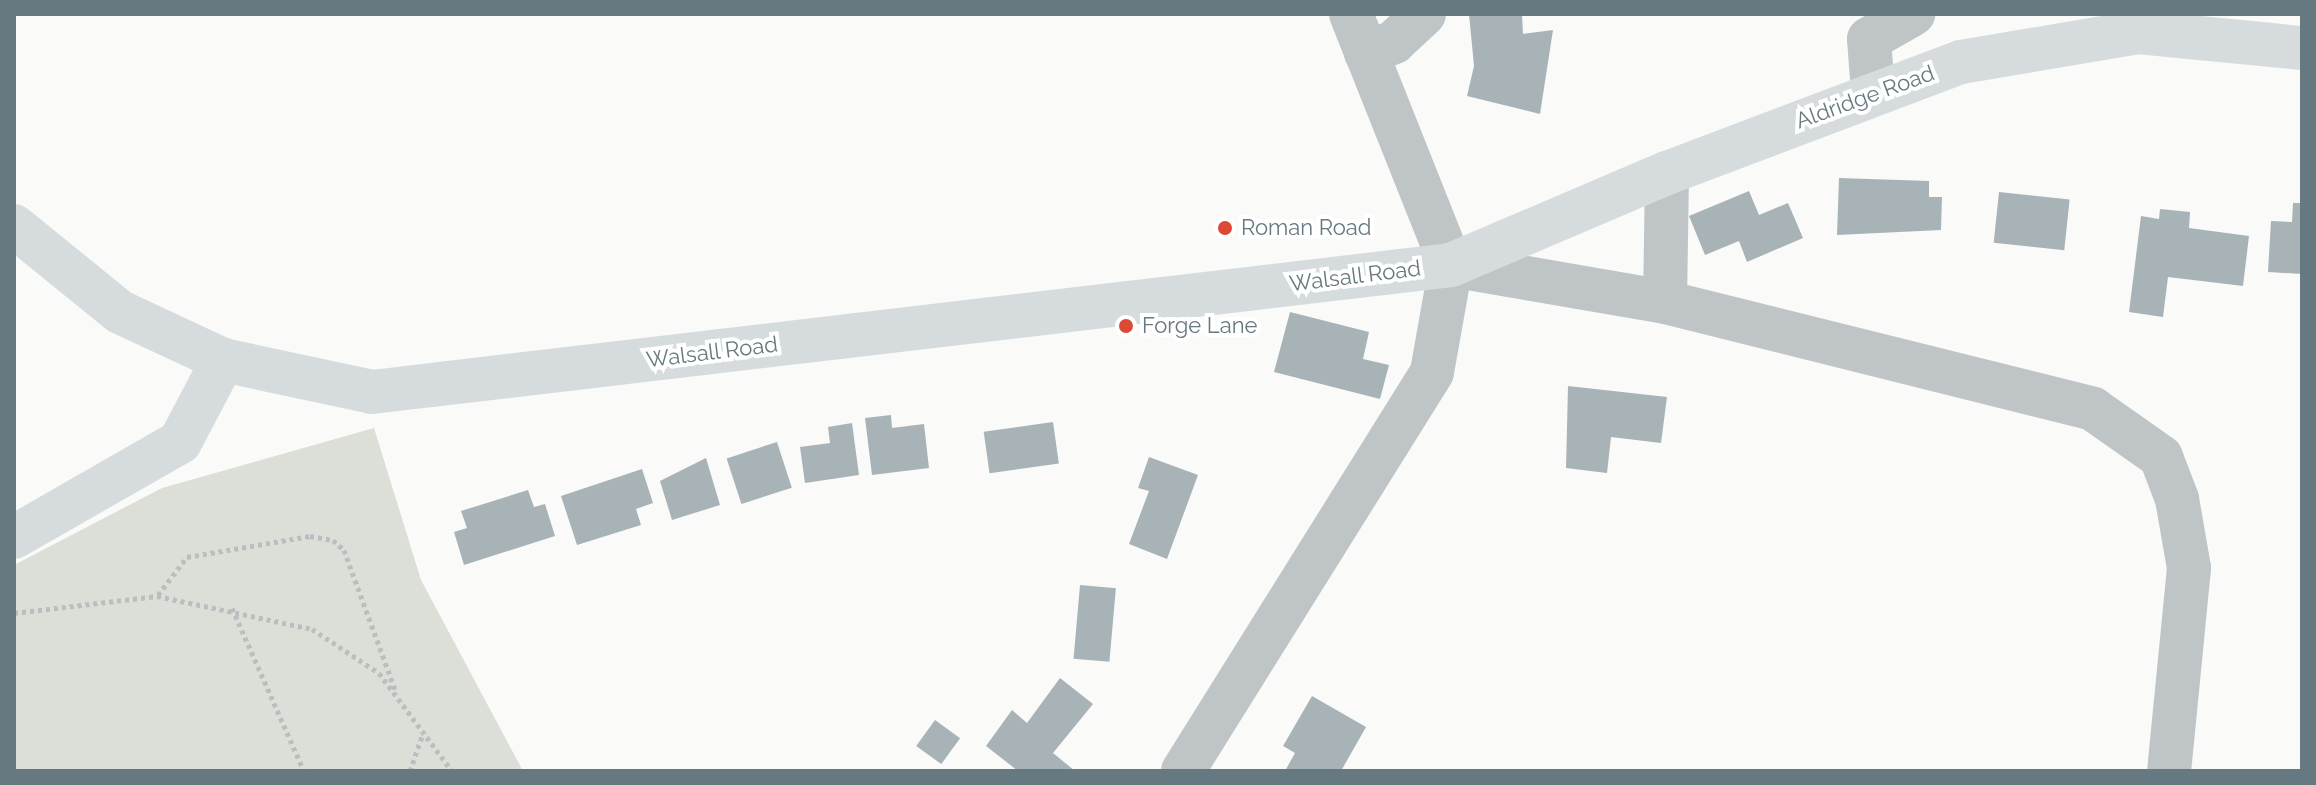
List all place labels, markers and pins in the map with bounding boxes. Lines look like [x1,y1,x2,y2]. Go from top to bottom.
place label: Roman Road [1241,215,1372,241]
marker: Roman Road [1216,219,1234,237]
place label: Forge Lane [1142,313,1257,339]
marker: Forge Lane [1117,317,1135,335]

